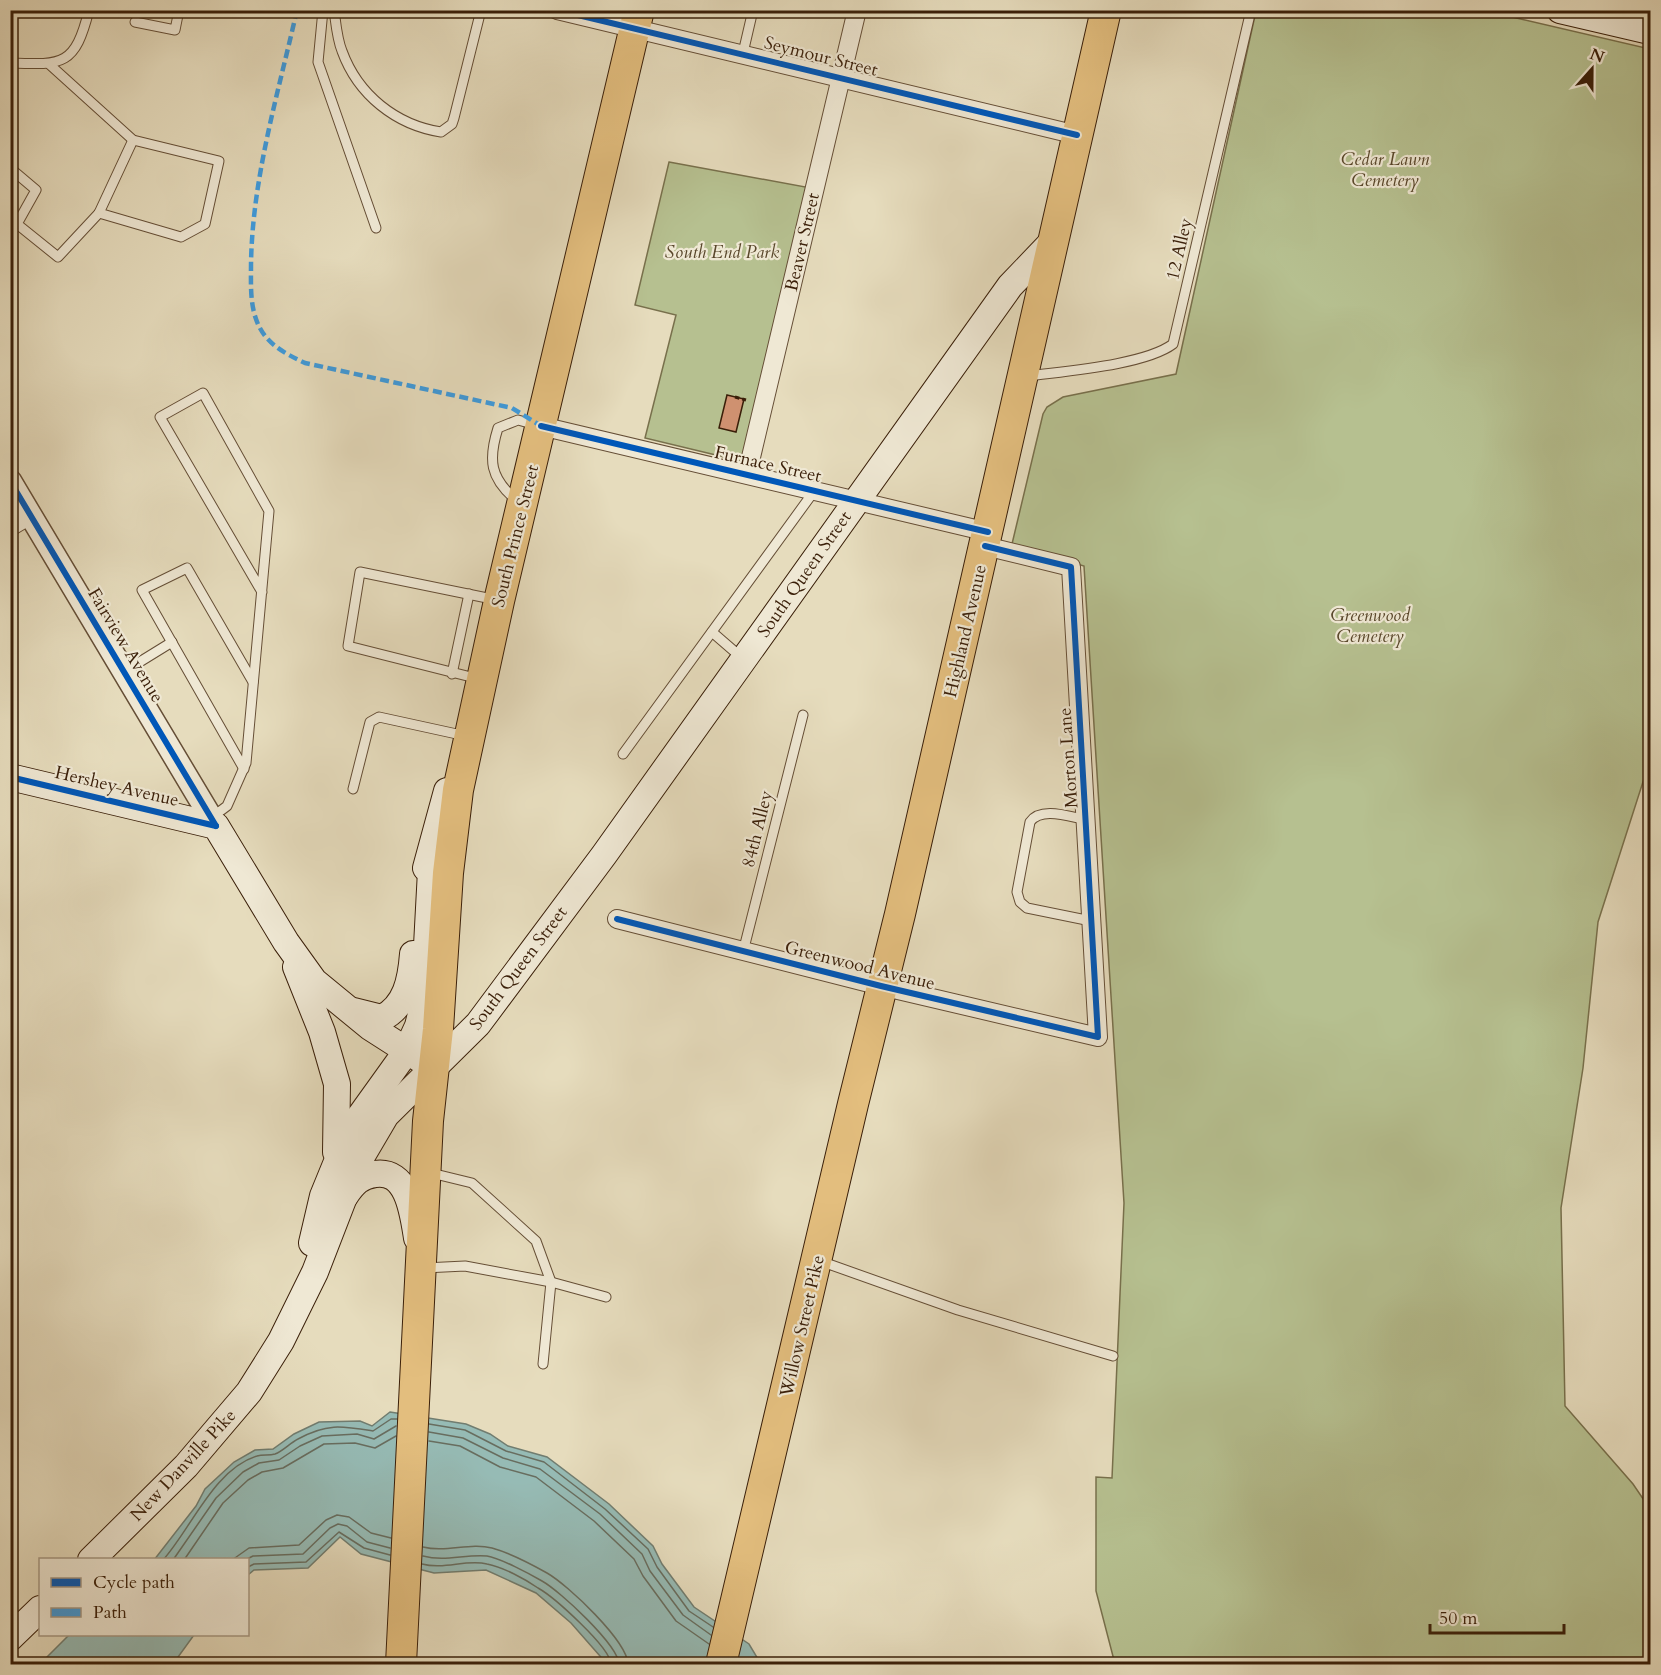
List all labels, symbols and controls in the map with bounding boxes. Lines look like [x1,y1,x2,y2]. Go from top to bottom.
street label: Seymour Street [761,30,881,83]
north arrow [1562,39,1622,99]
text: N [1587,43,1608,69]
park label: Cedar Lawn Cemetery [1341,147,1430,193]
street label: Beaver Street [779,190,826,294]
street label: 12 Alley [1160,215,1199,283]
park label: South End Park [665,240,779,265]
street label: Furnace Street [712,440,824,489]
street label: South Prince Street [486,462,545,610]
street label: South Queen Street [751,506,858,643]
street label: Highland Avenue [938,562,993,700]
street label: Fairview Avenue [81,583,170,707]
park label: Greenwood Cemetery [1330,603,1411,649]
street label: Morton Lane [1053,707,1084,809]
street label: Hershey Avenue [52,760,181,813]
street label: 84th Alley [736,788,779,870]
street label: South Queen Street [464,901,573,1035]
street label: Greenwood Avenue [782,935,938,996]
street label: Willow Street Pike [774,1253,831,1400]
street label: New Danville Pike [125,1404,242,1527]
legend [39,1558,249,1636]
text: Cycle path [93,1570,175,1595]
scale bar [1430,1597,1564,1635]
text: Path [93,1600,127,1625]
text: 50 m [1439,1606,1478,1631]

